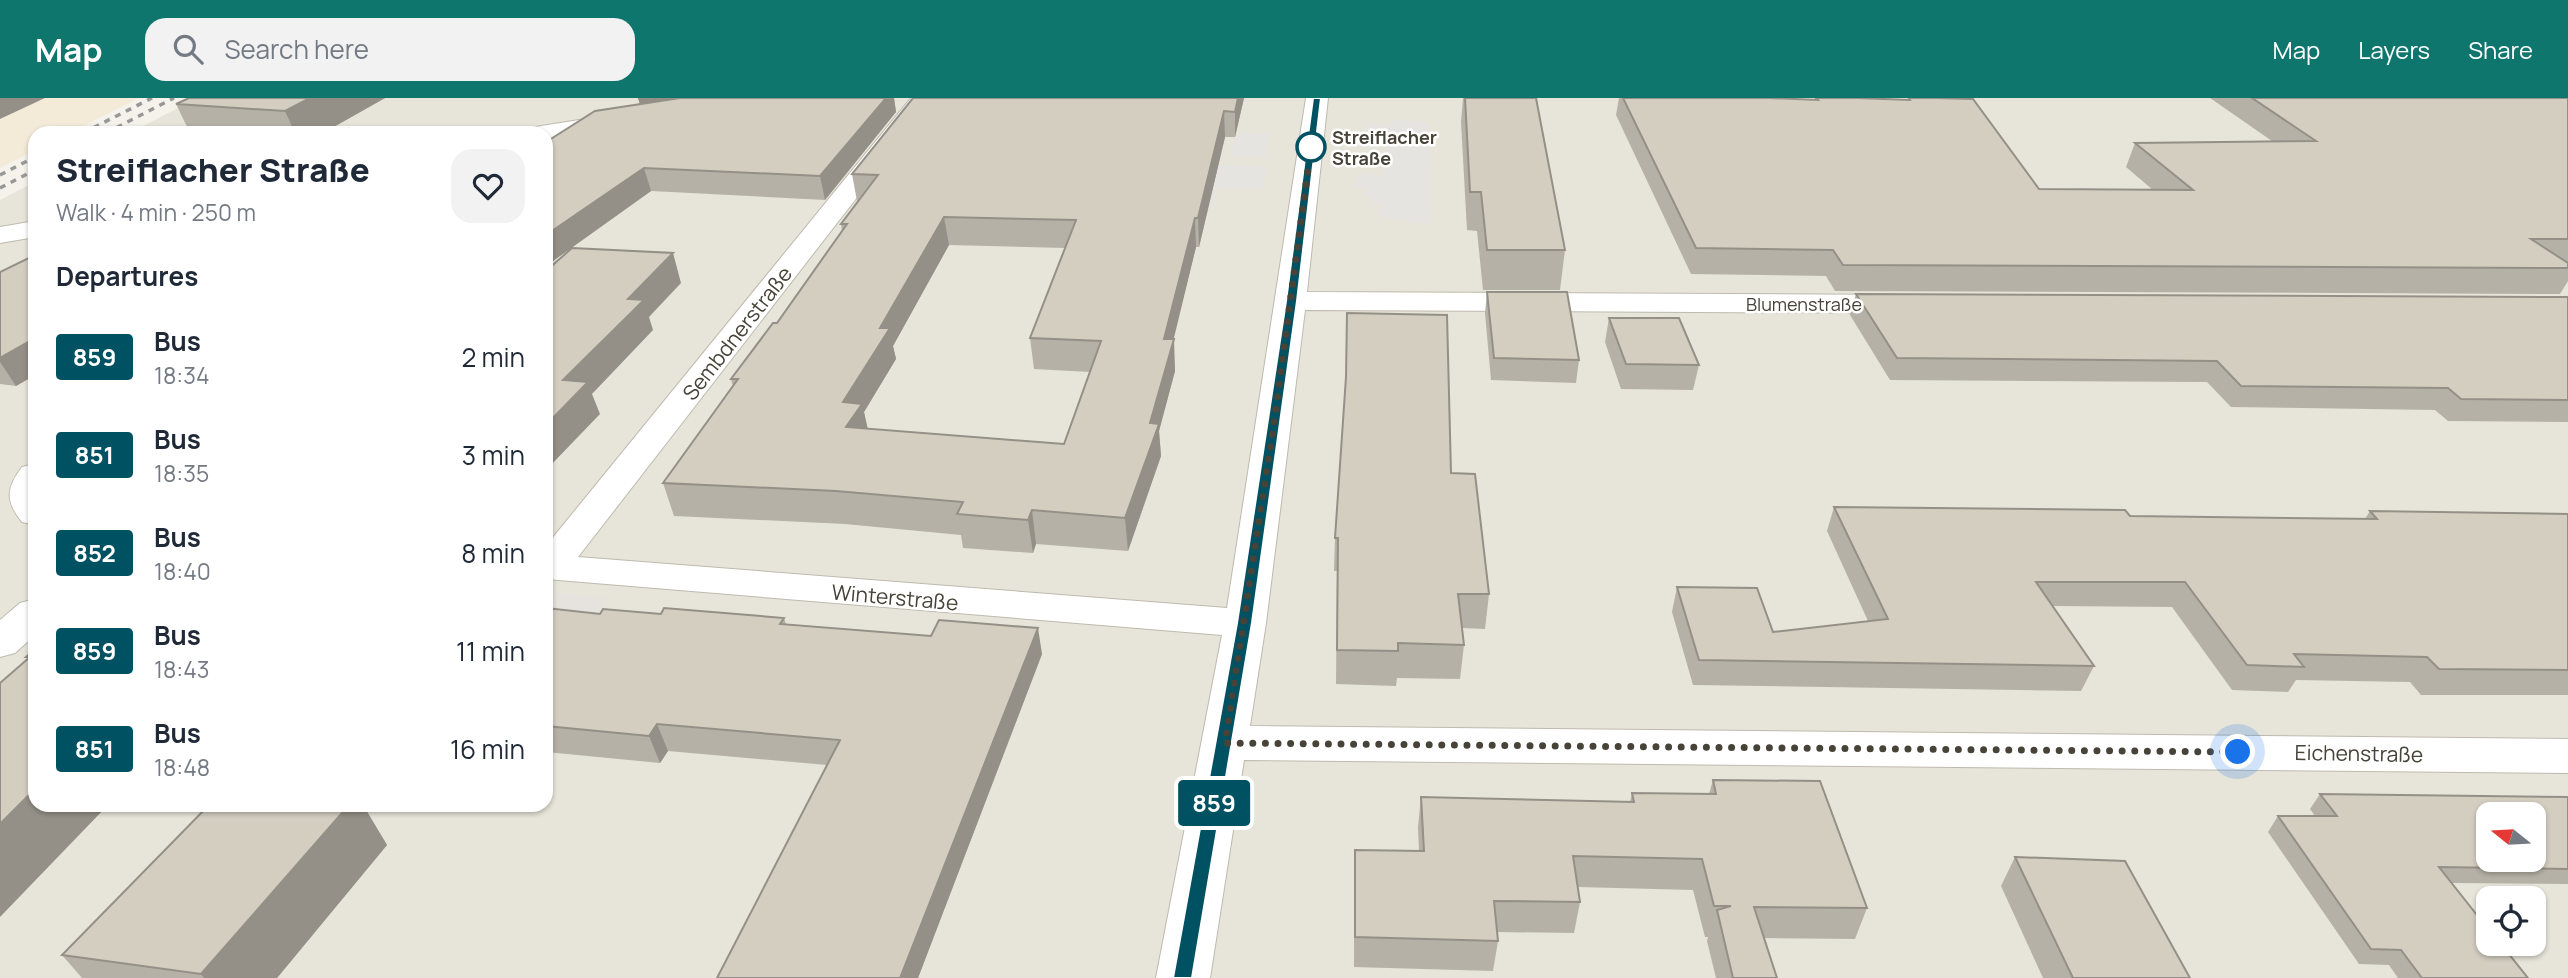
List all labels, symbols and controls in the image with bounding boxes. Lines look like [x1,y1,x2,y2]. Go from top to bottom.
search box [145,18,635,81]
text: Map [35,27,103,72]
icon: search [169,30,207,68]
text: Search here [225,31,369,67]
text: Map [2273,33,2320,66]
text: Layers [2358,33,2430,66]
text: Share [2468,33,2533,66]
place label: Streiflacher Straße [1332,125,1437,170]
marker: Streiflacher Straße [1296,132,1326,162]
text: Streiflacher Straße [56,147,370,192]
button: heart [451,149,525,223]
text: Walk · 4 min · 250 m [56,196,256,228]
text: Departures [56,258,198,294]
street label: Sembdnerstraße [676,260,798,406]
street label: Blumenstraße [1746,292,1862,316]
text: Bus [154,323,201,359]
text: 2 min [461,339,525,375]
text: 859 [73,340,116,373]
text: 18:34 [154,359,209,391]
text: Bus [154,421,201,457]
text: 3 min [462,437,525,473]
text: 851 [75,438,114,471]
text: 18:35 [154,457,209,489]
text: Bus [154,519,201,555]
text: 8 min [461,535,525,571]
text: 852 [73,536,116,569]
text: 18:40 [154,555,211,587]
street label: Winterstraße [830,578,960,616]
text: Bus [154,617,201,653]
text: 11 min [456,633,525,669]
text: 859 [73,634,116,667]
text: 18:43 [154,653,209,685]
text: Bus [154,715,201,751]
text: 16 min [450,731,525,767]
text: 851 [75,732,114,765]
your location [2220,734,2255,769]
street label: Eichenstraße [2295,738,2423,768]
text: 18:48 [154,751,210,783]
line badge: 859 [1174,780,1254,826]
text: 859 [1192,786,1236,819]
north arrow [2476,802,2546,872]
map controls [2476,802,2546,956]
button: locate [2476,886,2546,956]

